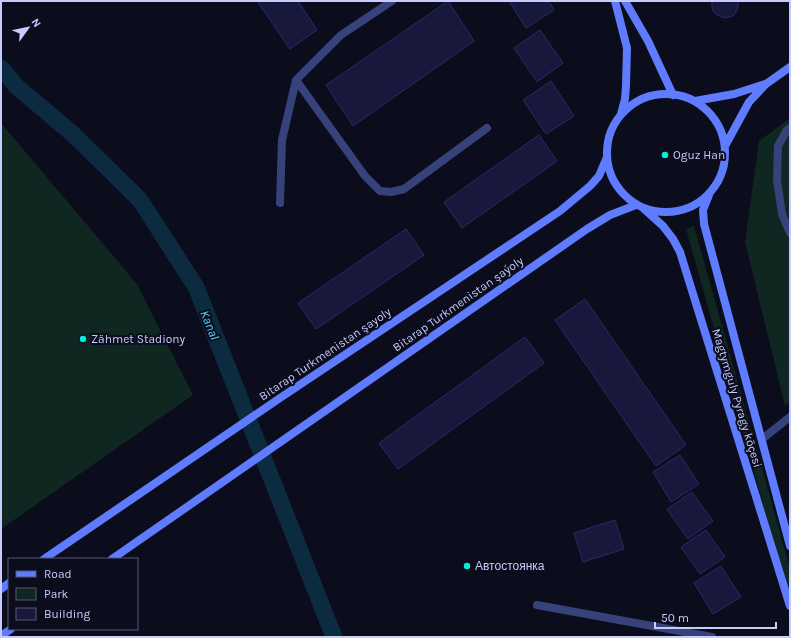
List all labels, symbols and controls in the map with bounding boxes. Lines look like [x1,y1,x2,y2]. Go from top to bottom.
north arrow [8,8,48,48]
text: N [28,16,44,30]
place label: Oguz Han [673,148,725,162]
marker: Oguz Han [660,150,670,160]
street label: Bitarap Turkmenistan şaýoly [390,253,526,355]
street label: Bitarap Turkmenistan şayoly [256,304,394,403]
water label: Kanal [197,308,223,342]
street label: Magtymguly Pyragy köçesi [709,327,765,469]
place label: Zähmet Stadiony [91,332,186,346]
marker: Zähmet Stadiony [78,334,88,344]
legend [8,558,138,630]
place label: Автостоянка [475,559,545,573]
marker: Автостоянка [462,561,472,571]
text: Road [44,567,72,581]
text: Park [44,587,69,601]
scale bar [655,604,776,630]
text: Building [44,607,91,621]
text: 50 m [661,611,689,625]

